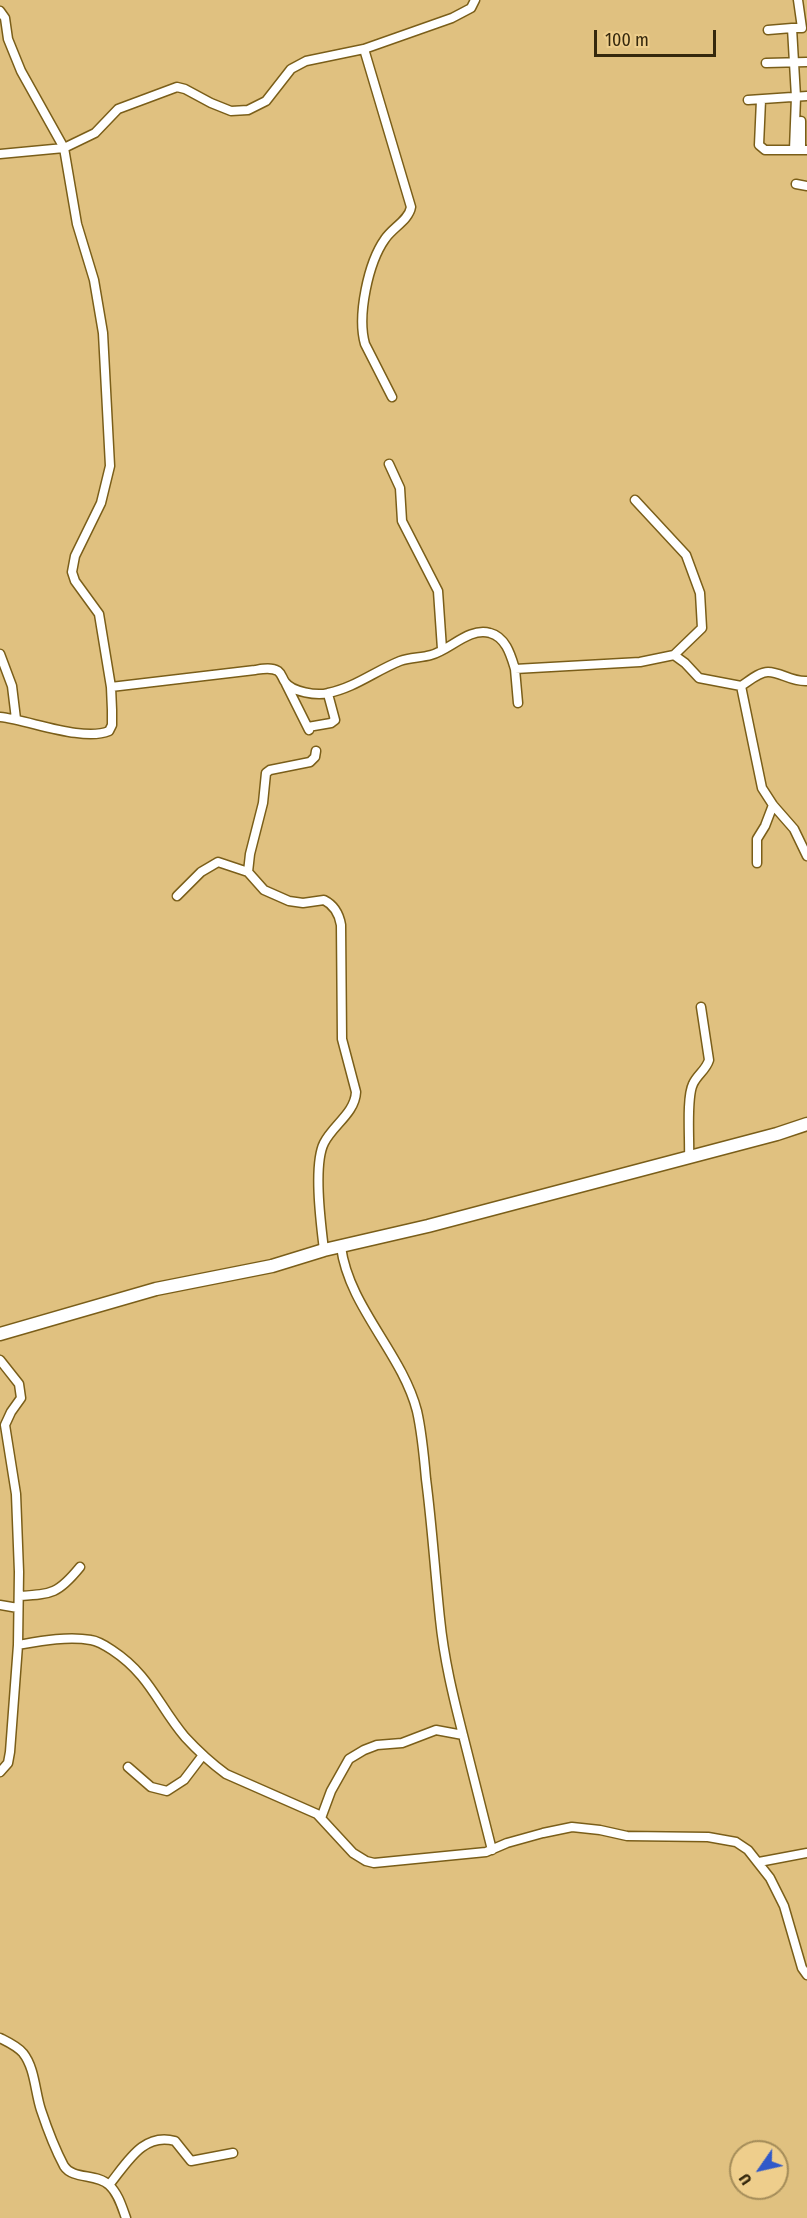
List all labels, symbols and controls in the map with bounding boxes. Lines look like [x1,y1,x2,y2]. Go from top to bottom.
scale bar [597,18,718,56]
text: 100 m [605,29,649,51]
north arrow [729,2140,789,2200]
text: U [735,2170,756,2188]

